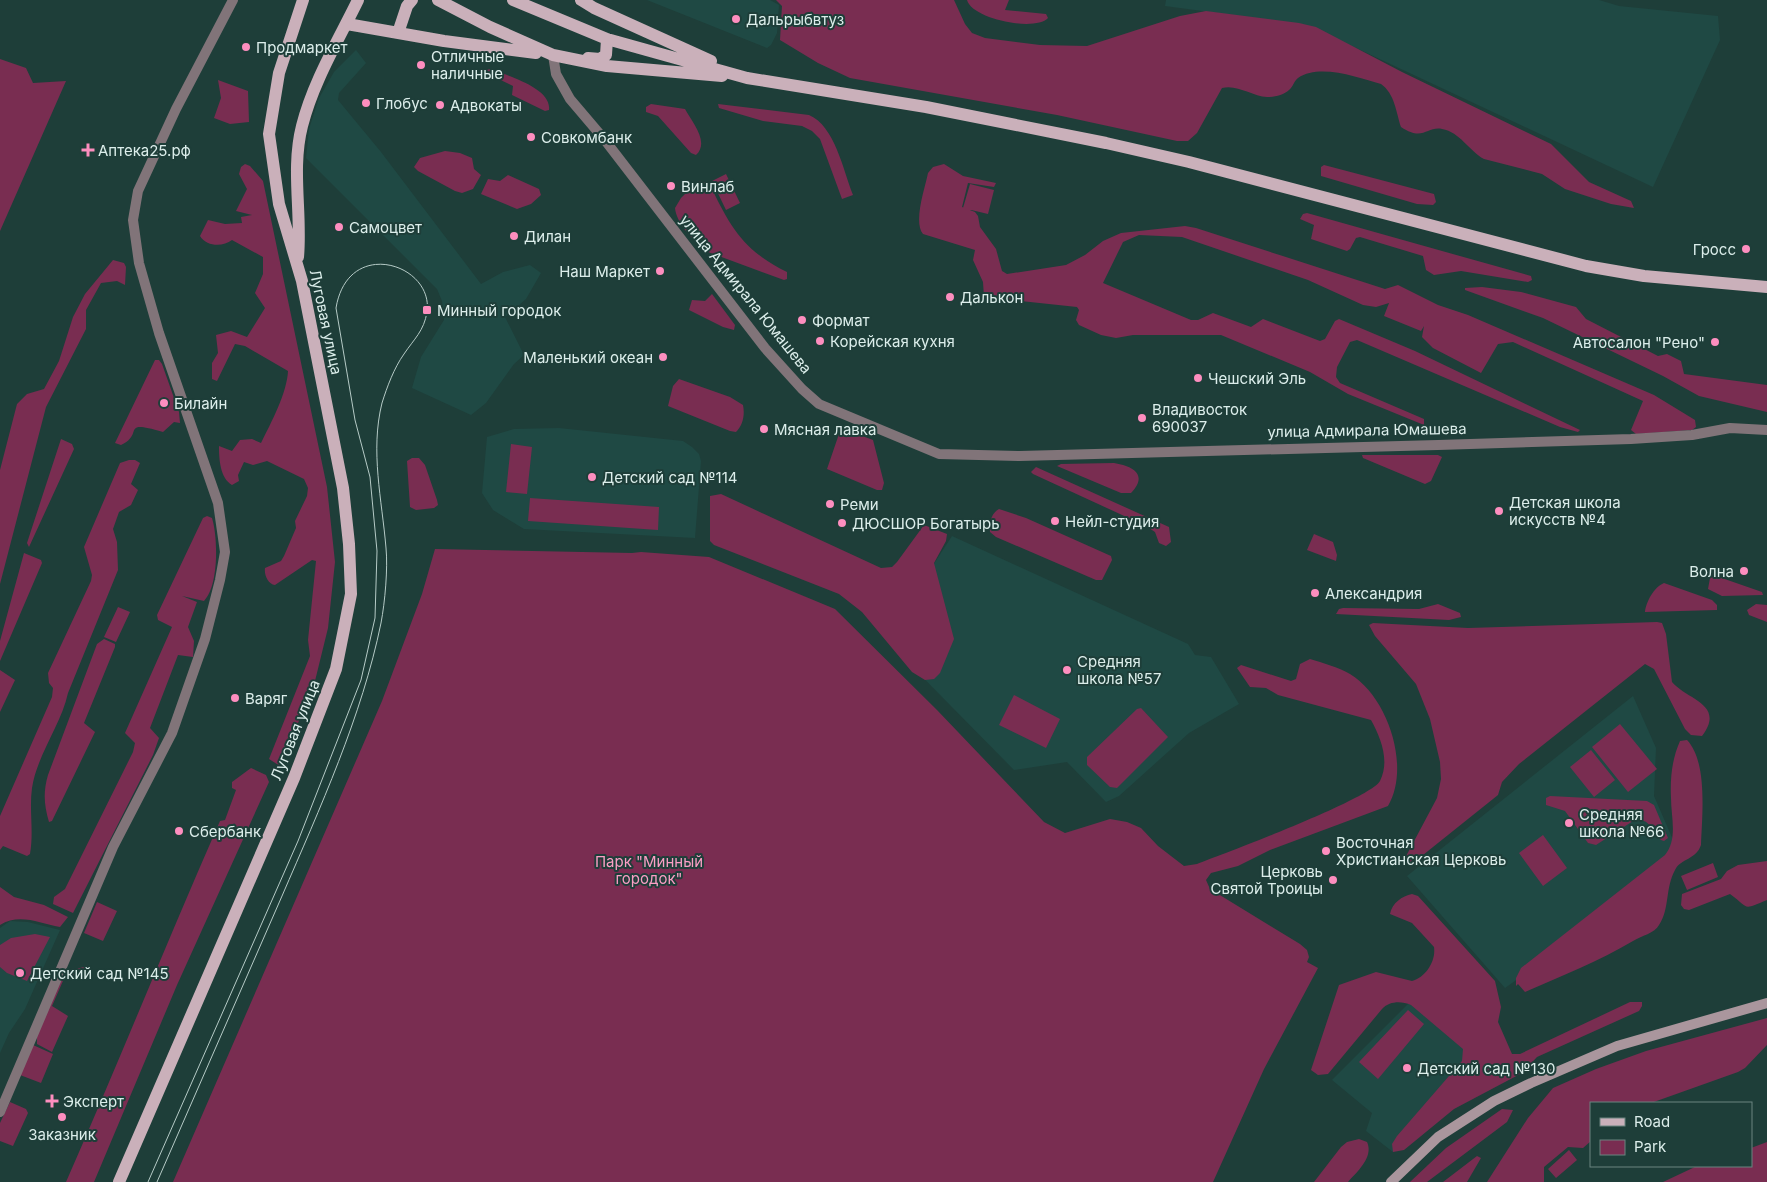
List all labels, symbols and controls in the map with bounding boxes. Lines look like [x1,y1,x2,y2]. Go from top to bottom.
place label: Дальрыбвтуз [746,10,844,29]
marker: Дальрыбвтуз [730,13,742,25]
place label: Продмаркет [256,38,347,57]
marker: Продмаркет [240,41,252,53]
place label: Отличные наличные [431,47,504,83]
marker: Отличные наличные [415,59,427,71]
place label: Глобус [376,94,428,113]
place label: Адвокаты [450,96,522,115]
marker: Глобус [360,97,372,109]
marker: Адвокаты [434,99,446,111]
place label: Совкомбанк [541,128,632,147]
marker: Совкомбанк [525,131,537,143]
place label: Аптека25.рф [98,141,191,160]
marker: Аптека25.рф [82,144,94,156]
place label: Винлаб [681,177,735,196]
marker: Винлаб [665,180,677,192]
street label: улица Адмирала Юмашева [676,211,816,377]
place label: Самоцвет [349,218,422,237]
marker: Самоцвет [333,221,345,233]
place label: Дилан [524,227,571,246]
marker: Дилан [508,230,520,242]
place label: Гросс [1693,240,1736,259]
marker: Гросс [1740,243,1752,255]
place label: Наш Маркет [559,262,650,281]
marker: Наш Маркет [654,265,666,277]
street label: Луговая улица [306,268,346,376]
place label: Далькон [960,288,1023,307]
marker: Далькон [944,291,956,303]
place label: Минный городок [437,301,561,320]
marker: Минный городок [421,304,433,316]
place label: Формат [812,311,870,330]
marker: Формат [796,314,808,326]
place label: Корейская кухня [830,332,955,351]
place label: Автосалон "Рено" [1573,333,1705,352]
marker: Корейская кухня [814,335,826,347]
marker: Автосалон "Рено" [1709,336,1721,348]
place label: Маленький океан [523,348,653,367]
marker: Маленький океан [657,351,669,363]
place label: Чешский Эль [1208,369,1306,388]
marker: Чешский Эль [1192,372,1204,384]
place label: Билайн [174,394,227,413]
marker: Билайн [158,397,170,409]
place label: Владивосток 690037 [1152,400,1247,436]
marker: Владивосток 690037 [1136,412,1148,424]
street label: улица Адмирала Юмашева [1267,419,1467,441]
place label: Мясная лавка [774,420,876,439]
marker: Мясная лавка [758,423,770,435]
place label: Детский сад №114 [602,468,737,487]
marker: Детский сад №114 [586,471,598,483]
place label: Детская школа искусств №4 [1509,493,1621,529]
place label: Реми [840,495,879,514]
marker: Реми [824,498,836,510]
marker: Детская школа искусств №4 [1493,505,1505,517]
place label: Нейл-студия [1065,512,1159,531]
place label: ДЮСШОР Богатырь [852,514,1000,533]
marker: Нейл-студия [1049,515,1061,527]
marker: ДЮСШОР Богатырь [836,517,848,529]
place label: Волна [1689,562,1734,581]
marker: Волна [1738,565,1750,577]
place label: Александрия [1325,584,1422,603]
marker: Александрия [1309,587,1321,599]
place label: Средняя школа №57 [1077,652,1161,688]
marker: Средняя школа №57 [1061,664,1073,676]
street label: Луговая улица [266,677,324,783]
place label: Варяг [245,689,288,708]
marker: Варяг [229,692,241,704]
place label: Средняя школа №66 [1579,805,1664,841]
marker: Средняя школа №66 [1563,817,1575,829]
place label: Сбербанк [189,822,261,841]
marker: Сбербанк [173,825,185,837]
place label: Восточная Христианская Церковь [1336,833,1506,869]
marker: Восточная Христианская Церковь [1320,845,1332,857]
park label: Парк "Минный городок" [595,852,703,888]
place label: Церковь Святой Троицы [1211,862,1323,898]
marker: Церковь Святой Троицы [1327,874,1339,886]
place label: Детский сад №145 [30,964,169,983]
marker: Детский сад №145 [14,967,26,979]
place label: Детский сад №130 [1417,1059,1555,1078]
marker: Детский сад №130 [1401,1062,1413,1074]
place label: Эксперт [63,1092,124,1111]
marker: Эксперт [45,1094,59,1108]
legend [1590,1102,1752,1167]
marker: Заказник [56,1111,68,1123]
text: Road [1634,1112,1670,1131]
place label: Заказник [28,1125,96,1144]
text: Park [1634,1137,1667,1156]

